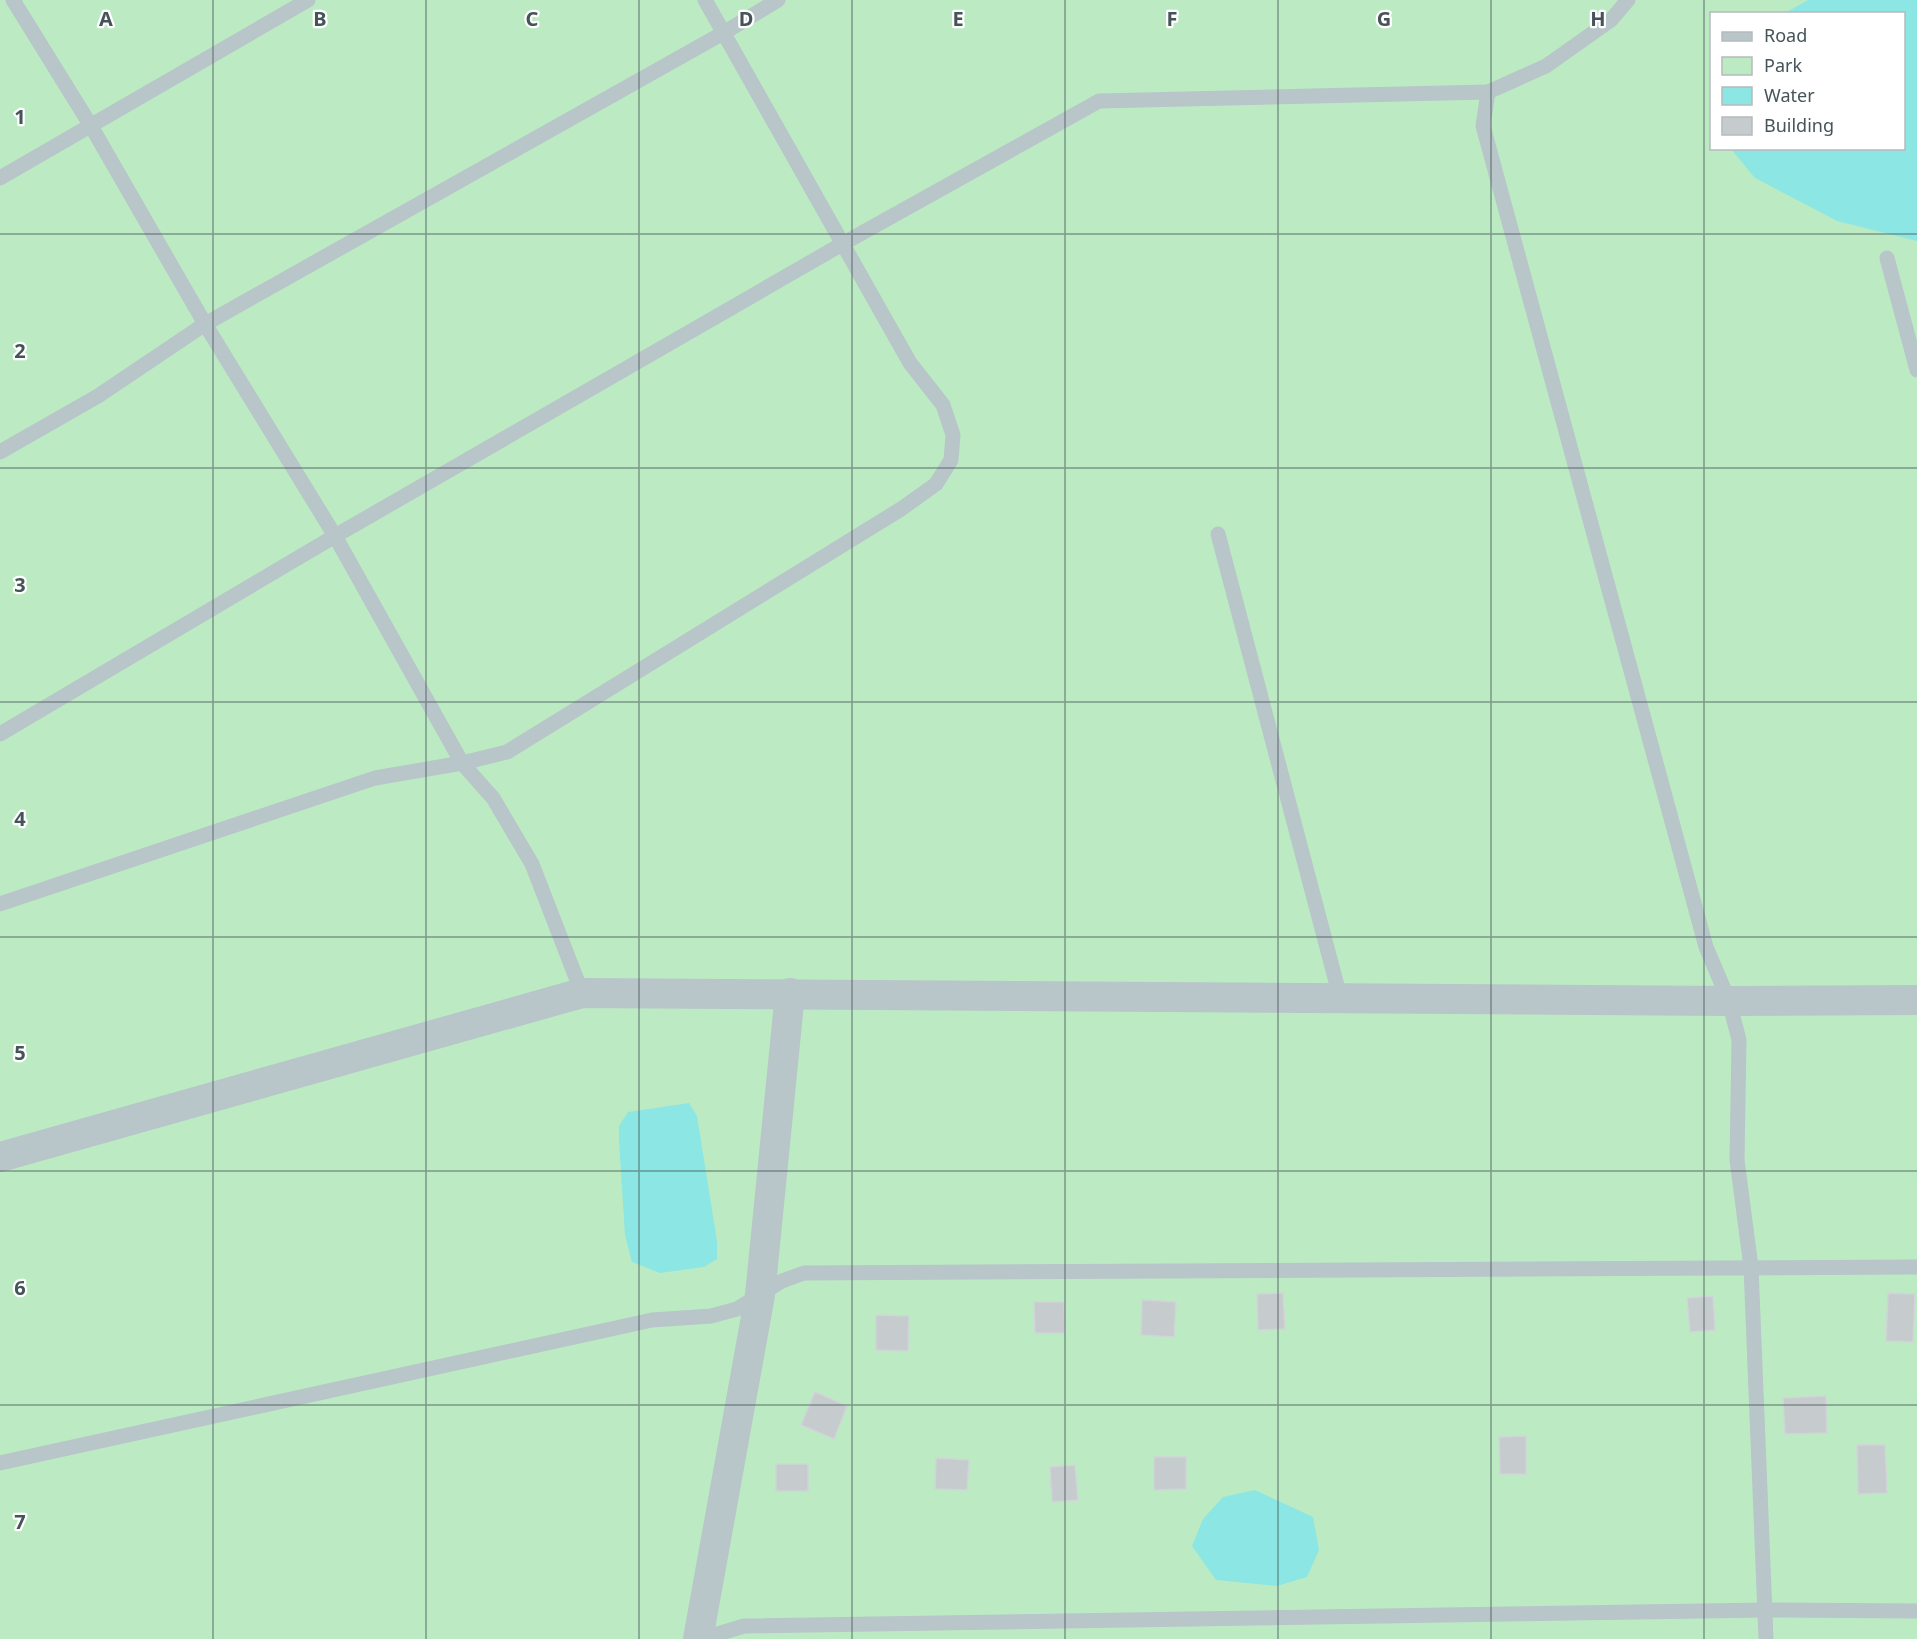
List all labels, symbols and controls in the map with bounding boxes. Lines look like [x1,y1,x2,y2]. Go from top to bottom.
text: A [99,5,113,32]
text: B [313,5,327,32]
text: C [526,5,539,32]
text: D [739,5,753,32]
text: E [952,5,964,32]
text: F [1167,5,1177,32]
text: G [1377,5,1391,32]
text: H [1590,5,1606,32]
legend [1710,12,1905,150]
text: Road [1764,23,1807,47]
text: Park [1764,53,1802,77]
text: Water [1764,83,1815,107]
text: 1 [14,103,26,130]
text: Building [1764,113,1834,137]
text: 2 [14,337,26,364]
text: 3 [14,571,26,598]
text: 4 [14,805,26,832]
text: 5 [14,1039,26,1066]
text: 6 [14,1274,26,1301]
text: 7 [14,1508,26,1535]

